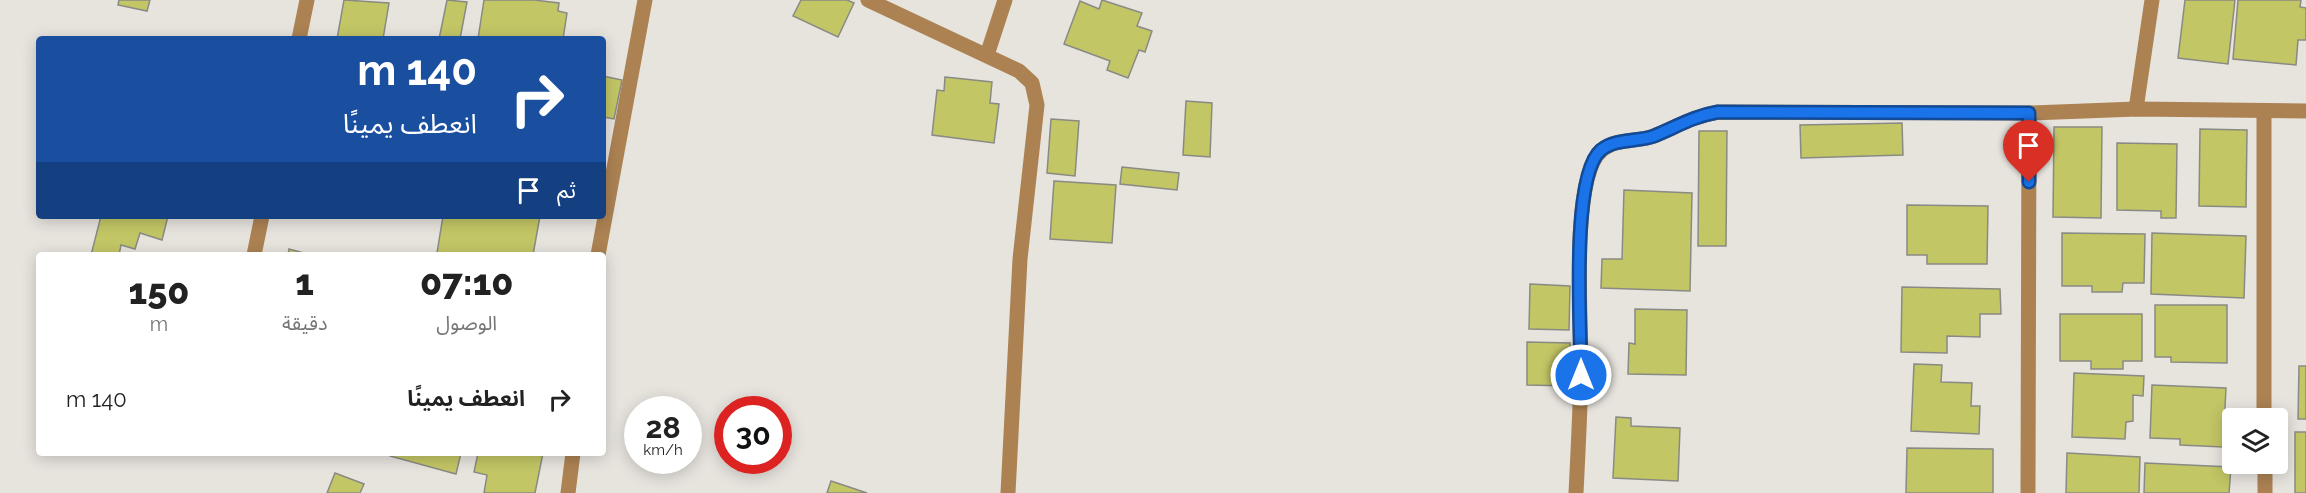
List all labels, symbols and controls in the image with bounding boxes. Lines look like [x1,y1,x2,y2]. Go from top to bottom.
text: 140 m [357,46,477,95]
icon: right [498,60,576,138]
text: انعطف يمينًا [343,108,477,139]
pin [2003,120,2054,182]
icon: arrive [2012,129,2045,162]
icon: arrive [512,174,545,207]
text: ثم [557,177,576,203]
text: 1 [295,261,314,303]
text: 07:10 [420,261,513,303]
text: 150 [129,270,189,312]
text: دقيقة [282,311,327,335]
text: الوصول [436,311,497,335]
text: m [150,312,168,336]
position arrow [1549,343,1613,407]
icon: right [543,383,576,416]
text: انعطف يمينًا [407,385,525,411]
text: 140 m [66,386,127,412]
speed limit sign: 30 [714,396,792,474]
map controls [2222,408,2288,474]
button: layers [2222,408,2288,474]
text: 28 [645,410,681,445]
text: km/h [643,441,683,459]

